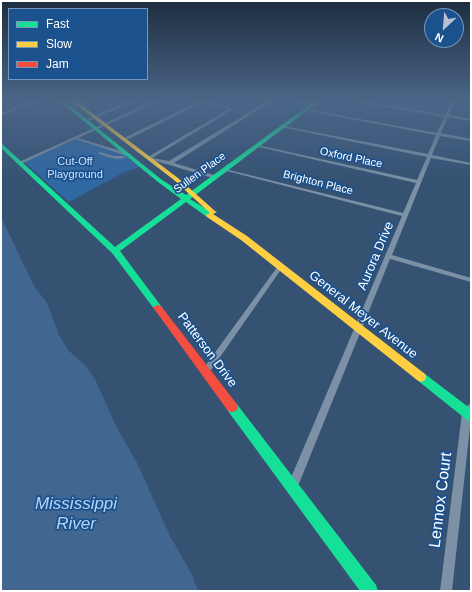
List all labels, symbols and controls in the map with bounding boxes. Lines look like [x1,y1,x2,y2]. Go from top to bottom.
legend [8,8,148,80]
north arrow [424,8,464,48]
text: Fast [46,17,69,31]
text: N [433,31,445,45]
text: Slow [46,37,72,51]
text: Jam [46,57,69,71]
street label: Oxford Place [319,145,383,171]
street label: Sullen Place [171,150,229,196]
park label: Cut-Off Playground [47,155,103,181]
street label: Brighton Place [282,168,354,198]
street label: Aurora Drive [355,219,397,293]
street label: General Meyer Avenue [306,268,420,362]
street label: Patterson Drive [174,310,240,390]
street label: Lennox Court [426,451,456,549]
water label: Mississippi River [35,494,117,534]

